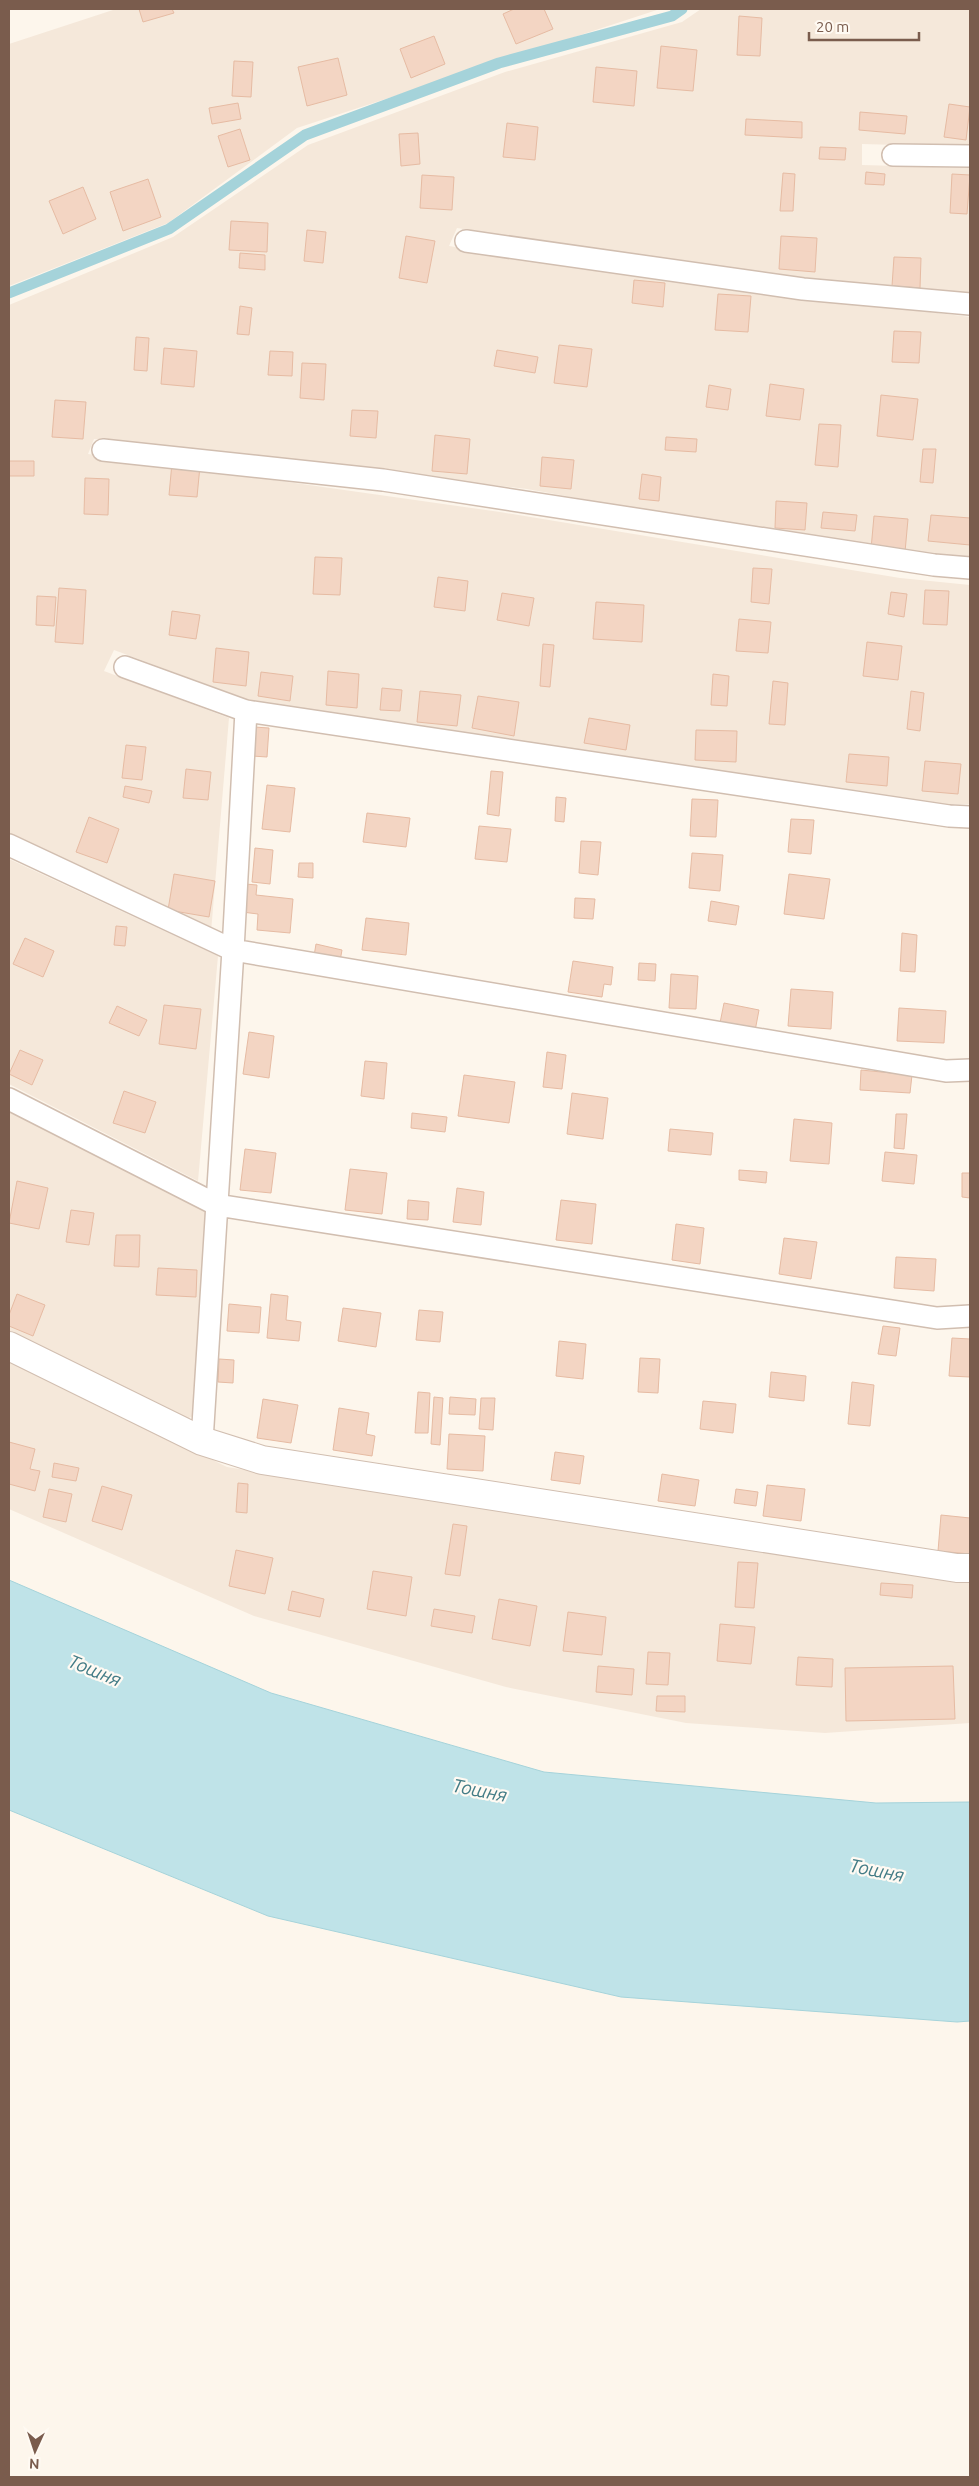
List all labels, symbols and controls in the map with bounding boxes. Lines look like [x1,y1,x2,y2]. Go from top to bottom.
scale bar [809,10,919,42]
text: 20 m [816,18,849,35]
water label: Тошня [65,1649,125,1691]
water label: Тошня [451,1774,509,1806]
water label: Тошня [848,1854,906,1886]
north arrow [10,2426,60,2476]
text: N [29,2456,40,2472]

